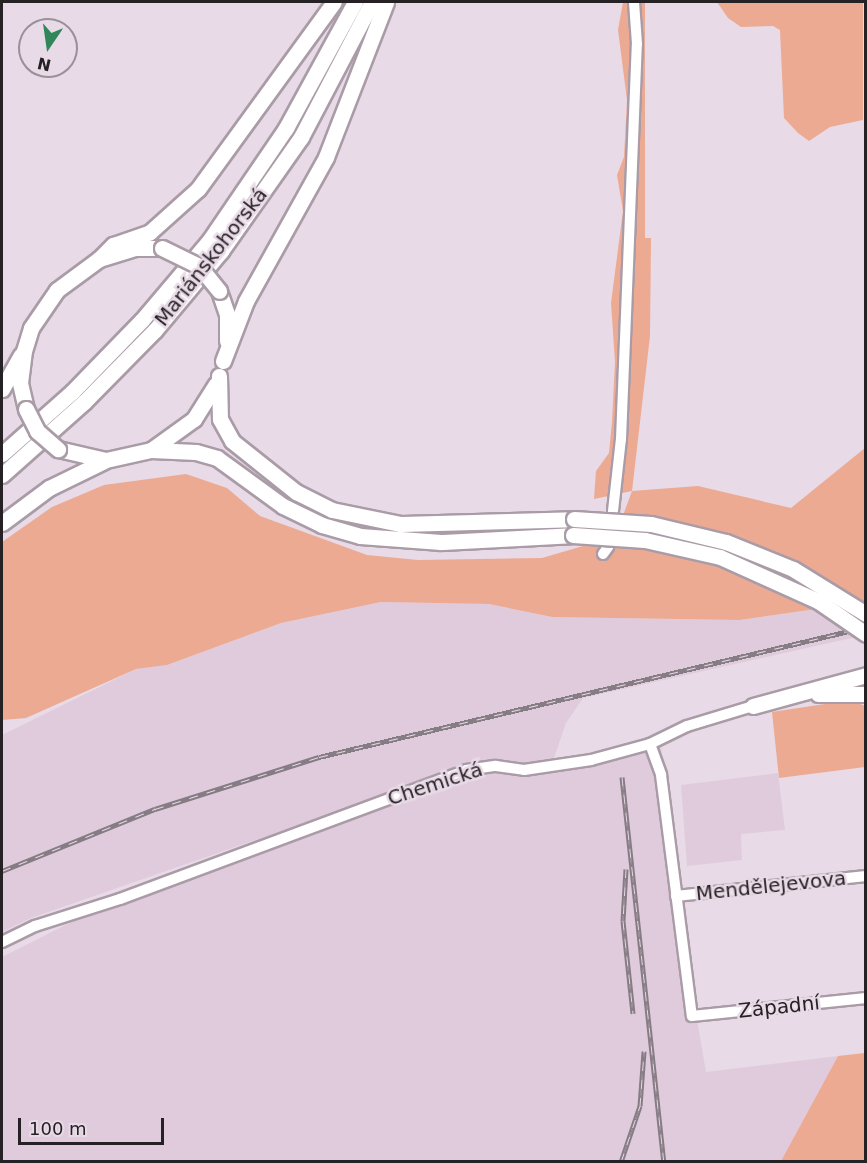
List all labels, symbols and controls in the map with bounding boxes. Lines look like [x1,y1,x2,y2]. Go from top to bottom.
north arrow [18,18,78,78]
text: N [36,53,53,75]
street label: Mariánskohorská [150,183,272,331]
street label: Chemická [384,757,486,811]
street label: Mendělejevova [695,866,847,906]
street label: Západní [737,991,821,1023]
scale bar [21,1106,166,1144]
text: 100 m [29,1118,87,1139]

